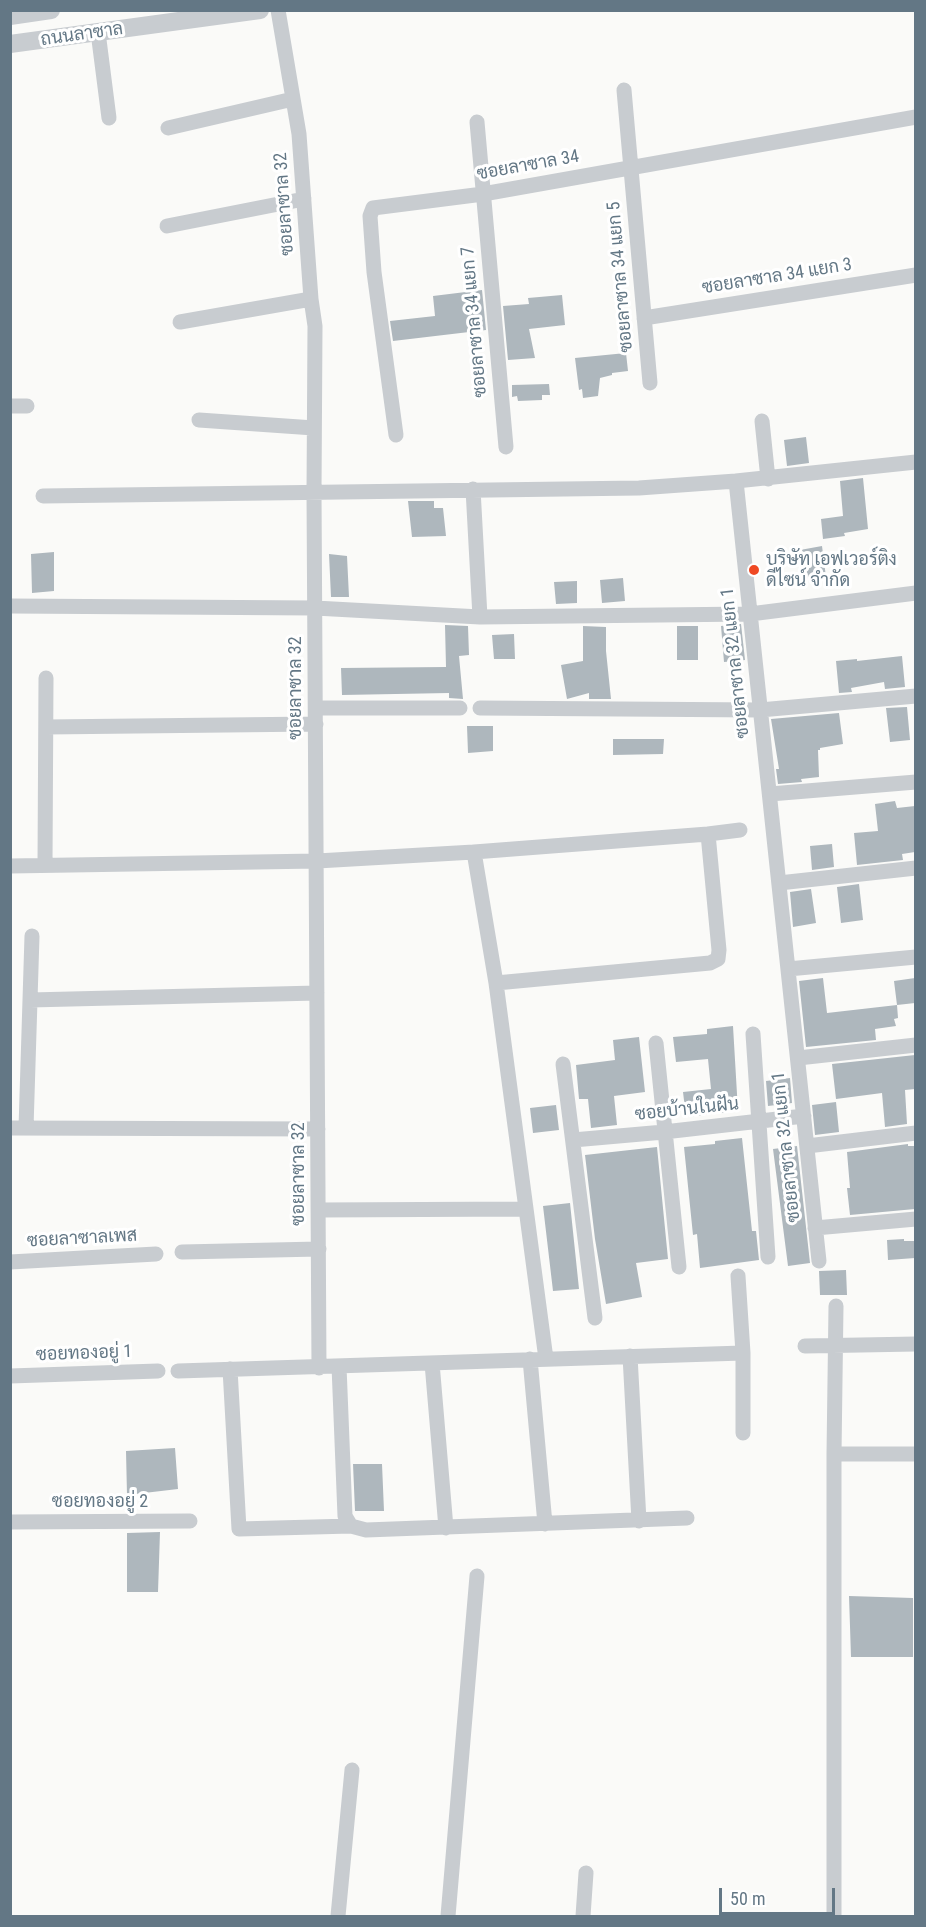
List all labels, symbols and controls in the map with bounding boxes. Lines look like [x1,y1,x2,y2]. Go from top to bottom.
street label: ถนนลาซาล [39,19,125,51]
street label: ซอยลาซาล 34 [475,146,581,186]
street label: ซอยลาซาล 32 [271,152,299,256]
street label: ซอยลาซาล 34 แยก 5 [604,201,638,353]
street label: ซอยลาซาล 34 แยก 7 [458,246,492,398]
street label: ซอยลาซาล 34 แยก 3 [700,254,854,300]
place label: บริษัท เอฟเวอร์ติง ดีไซน์ จำกัด [766,549,897,592]
marker: บริษัท เอฟเวอร์ติง ดีไซน์ จำกัด [747,563,761,577]
street label: ซอยลาซาล 32 แยก 1 [717,587,755,739]
street label: ซอยลาซาล 32 [285,636,307,740]
street label: ซอยลาซาล 32 แยก 1 [768,1071,806,1223]
street label: ซอยบ้านในฝัน [634,1094,740,1126]
street label: ซอยลาซาล 32 [288,1122,310,1226]
street label: ซอยลาซาลเพส [26,1225,138,1253]
street label: ซอยทองอยู่ 1 [35,1342,133,1366]
street label: ซอยทองอยู่ 2 [52,1491,148,1513]
scale bar [722,1876,838,1914]
text: 50 m [730,1888,765,1909]

